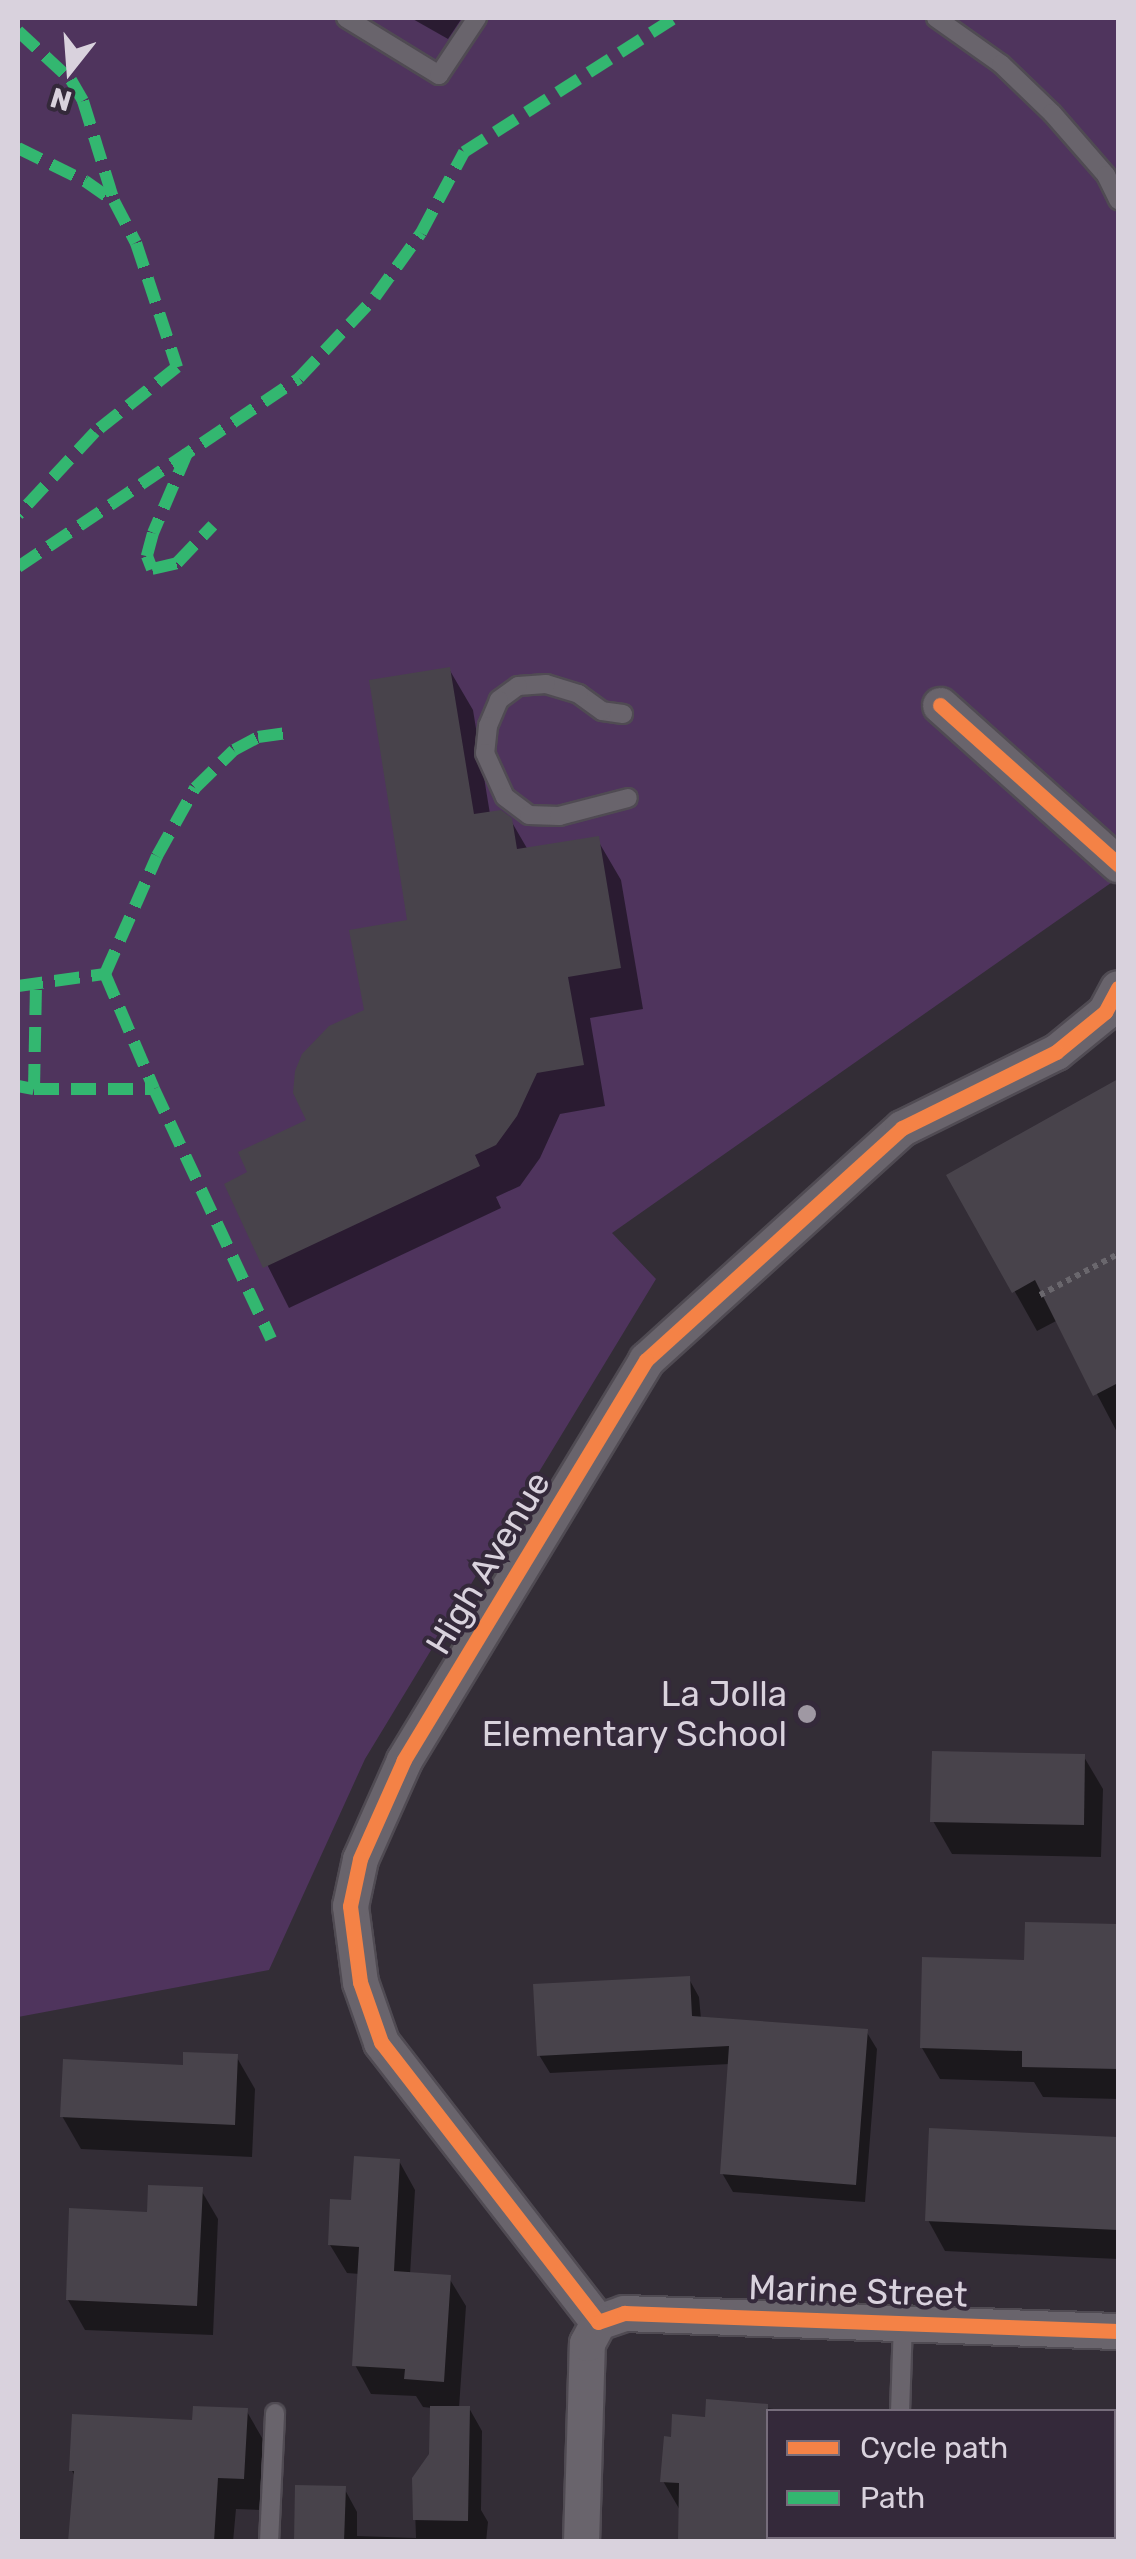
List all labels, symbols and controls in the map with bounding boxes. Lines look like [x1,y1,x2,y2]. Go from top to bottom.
north arrow [20,20,120,120]
text: N [47,80,76,118]
street label: High Avenue [417,1464,559,1662]
place label: La Jolla Elementary School [481,1673,787,1755]
marker: La Jolla Elementary School [796,1703,818,1725]
street label: Marine Street [748,2266,968,2316]
legend [766,2409,1116,2539]
text: Cycle path [860,2430,1008,2466]
text: Path [860,2480,925,2516]

